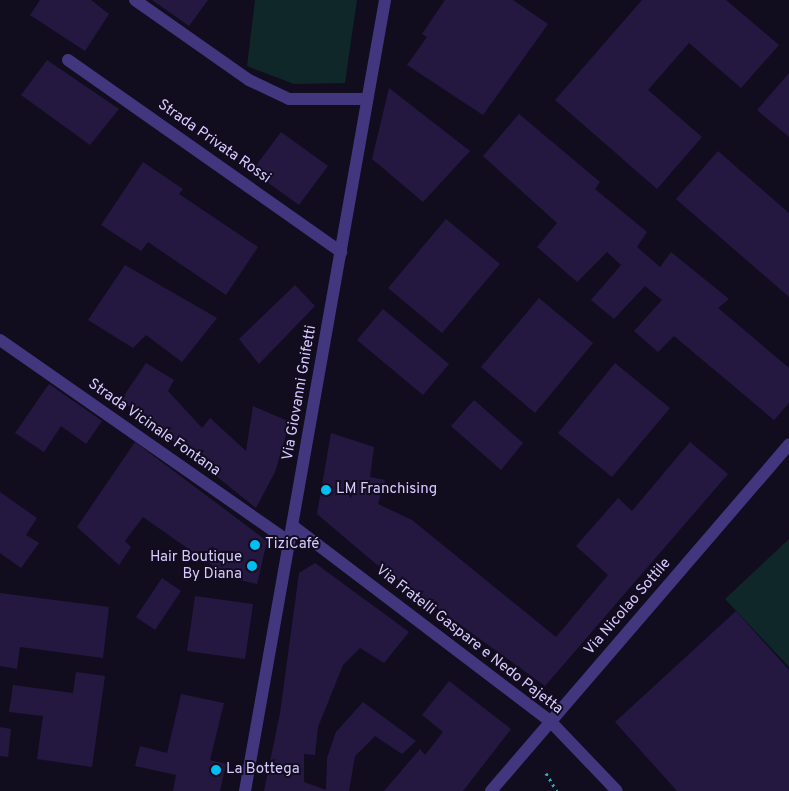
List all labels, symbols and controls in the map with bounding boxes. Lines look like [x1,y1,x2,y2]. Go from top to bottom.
street label: Strada Privata Rossi [154,96,274,188]
street label: Via Giovanni Gnifetti [279,324,321,462]
street label: Strada Vicinale Fontana [84,375,224,481]
place label: LM Franchising [336,481,437,499]
marker: LM Franchising [320,484,332,496]
place label: TiziCafé [265,536,319,554]
marker: TiziCafé [249,539,261,551]
place label: Hair Boutique By Diana [150,548,242,583]
street label: Via Nicolao Sottile [581,555,675,659]
marker: Hair Boutique By Diana [246,560,258,572]
street label: Via Fratelli Gaspare e Nedo Pajetta [372,561,566,719]
place label: La Bottega [226,761,300,779]
marker: La Bottega [210,764,222,776]

